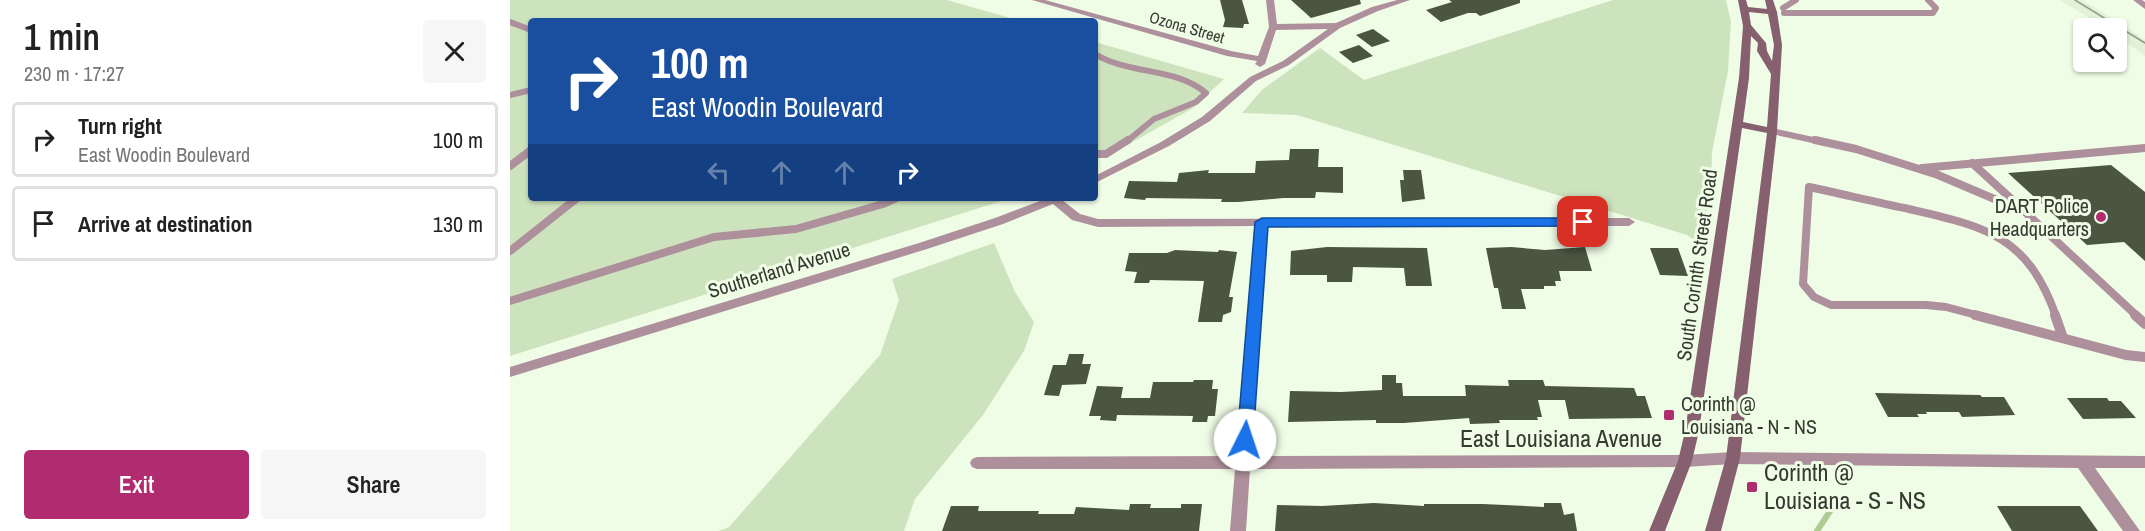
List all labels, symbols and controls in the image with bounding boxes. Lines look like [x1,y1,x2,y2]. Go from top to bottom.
street label: Ozona Street [1147,6,1228,48]
text: 1 min [24,13,100,61]
map controls [2073,18,2127,72]
button: search [2073,18,2127,72]
button: close [423,20,486,83]
text: 100 m [651,35,749,91]
icon: right [552,42,630,120]
text: 230 m · 17:27 [24,60,124,87]
text: East Woodin Boulevard [651,89,883,125]
text: Turn right [78,111,162,141]
icon: right [27,123,60,156]
text: 100 m [433,125,483,155]
text: East Woodin Boulevard [78,141,250,168]
icon: left [702,156,735,189]
icon: ahead [765,156,798,189]
icon: ahead [828,156,861,189]
icon: right [891,156,924,189]
street label: South Corinth Street Road [1670,167,1723,363]
place label: DART Police Headquarters [1990,192,2089,242]
pin [1557,196,1608,247]
icon: arrive [1566,205,1599,238]
icon: arrive [27,207,60,240]
text: Arrive at destination [78,209,252,239]
text: 130 m [433,209,483,239]
marker: DART Police Headquarters [2094,210,2108,224]
street label: Southerland Avenue [704,235,853,304]
place label: Corinth @ Louisiana - N - NS [1681,390,1817,440]
position arrow [1213,408,1277,472]
marker: Corinth @ Louisiana - N - NS [1662,408,1676,422]
street label: East Louisiana Avenue [1460,422,1662,454]
button: Exit [24,450,249,519]
button: Share [261,450,486,519]
place label: Corinth @ Louisiana - S - NS [1764,456,1926,516]
marker: Corinth @ Louisiana - S - NS [1745,480,1759,494]

